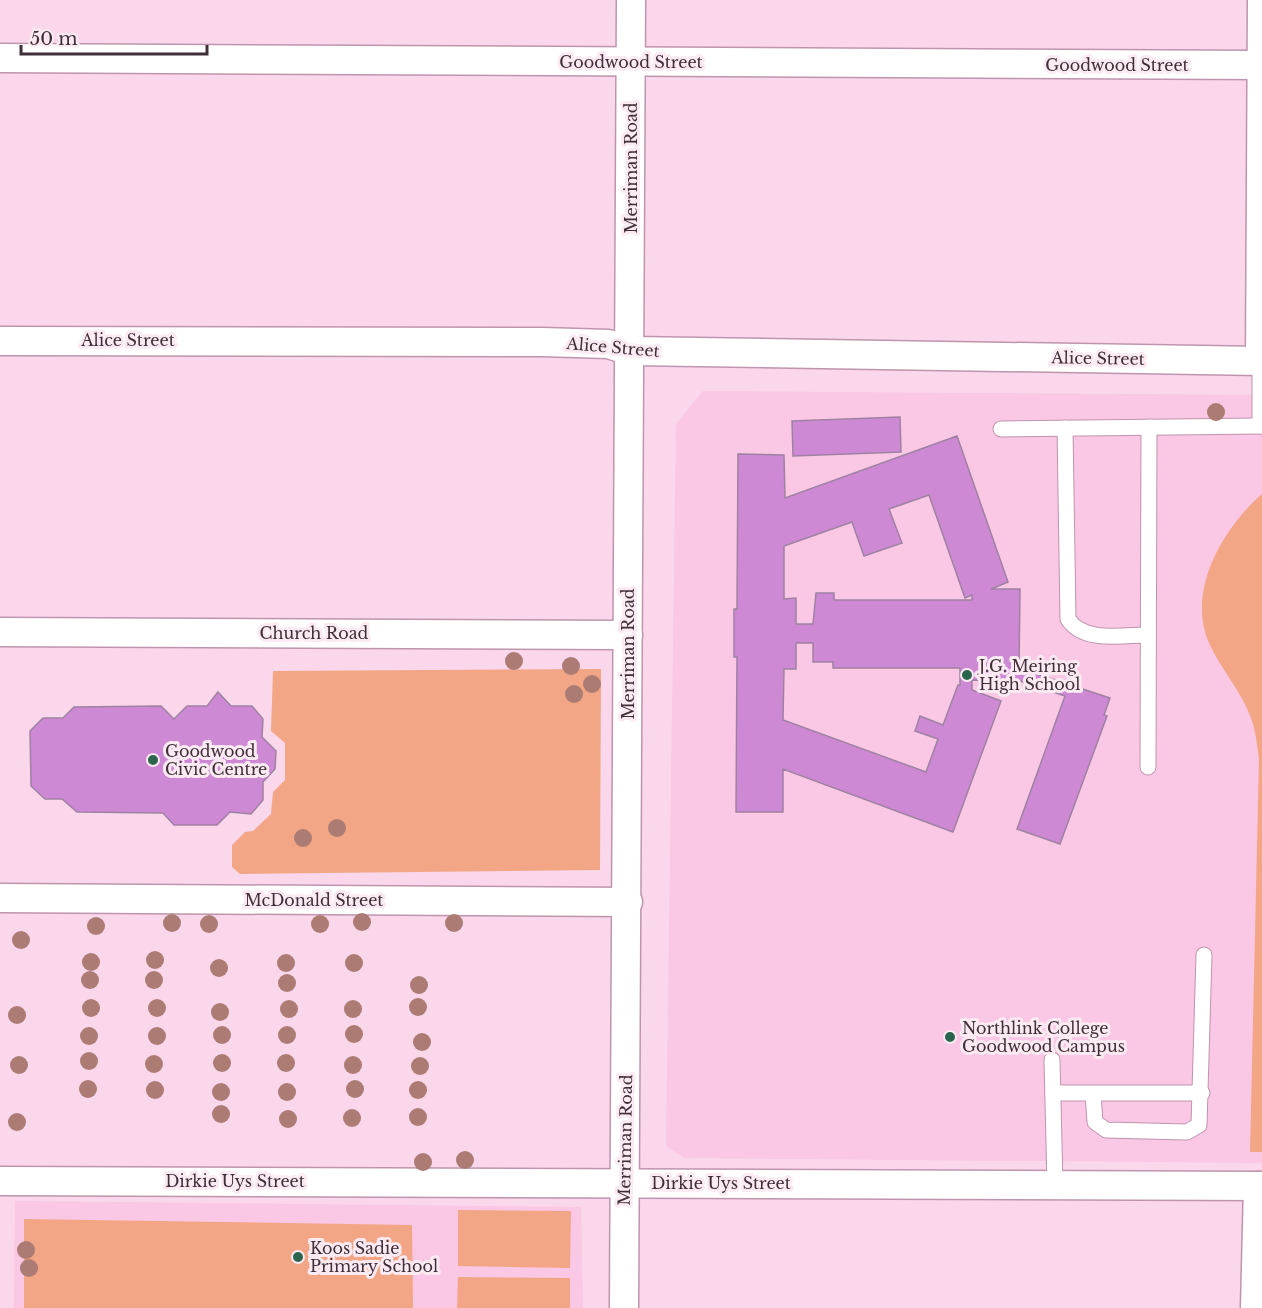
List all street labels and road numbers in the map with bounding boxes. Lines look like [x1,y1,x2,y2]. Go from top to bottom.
street label: Goodwood Street [559,52,703,72]
street label: Goodwood Street [1045,55,1189,75]
street label: Merriman Road [621,102,641,234]
street label: Alice Street [80,330,175,350]
street label: Alice Street [565,333,660,361]
street label: Alice Street [1050,347,1145,369]
street label: Merriman Road [618,588,638,720]
street label: Church Road [260,623,369,643]
street label: McDonald Street [245,890,383,910]
street label: Merriman Road [614,1074,636,1206]
street label: Dirkie Uys Street [165,1171,305,1191]
street label: Dirkie Uys Street [651,1173,791,1193]

